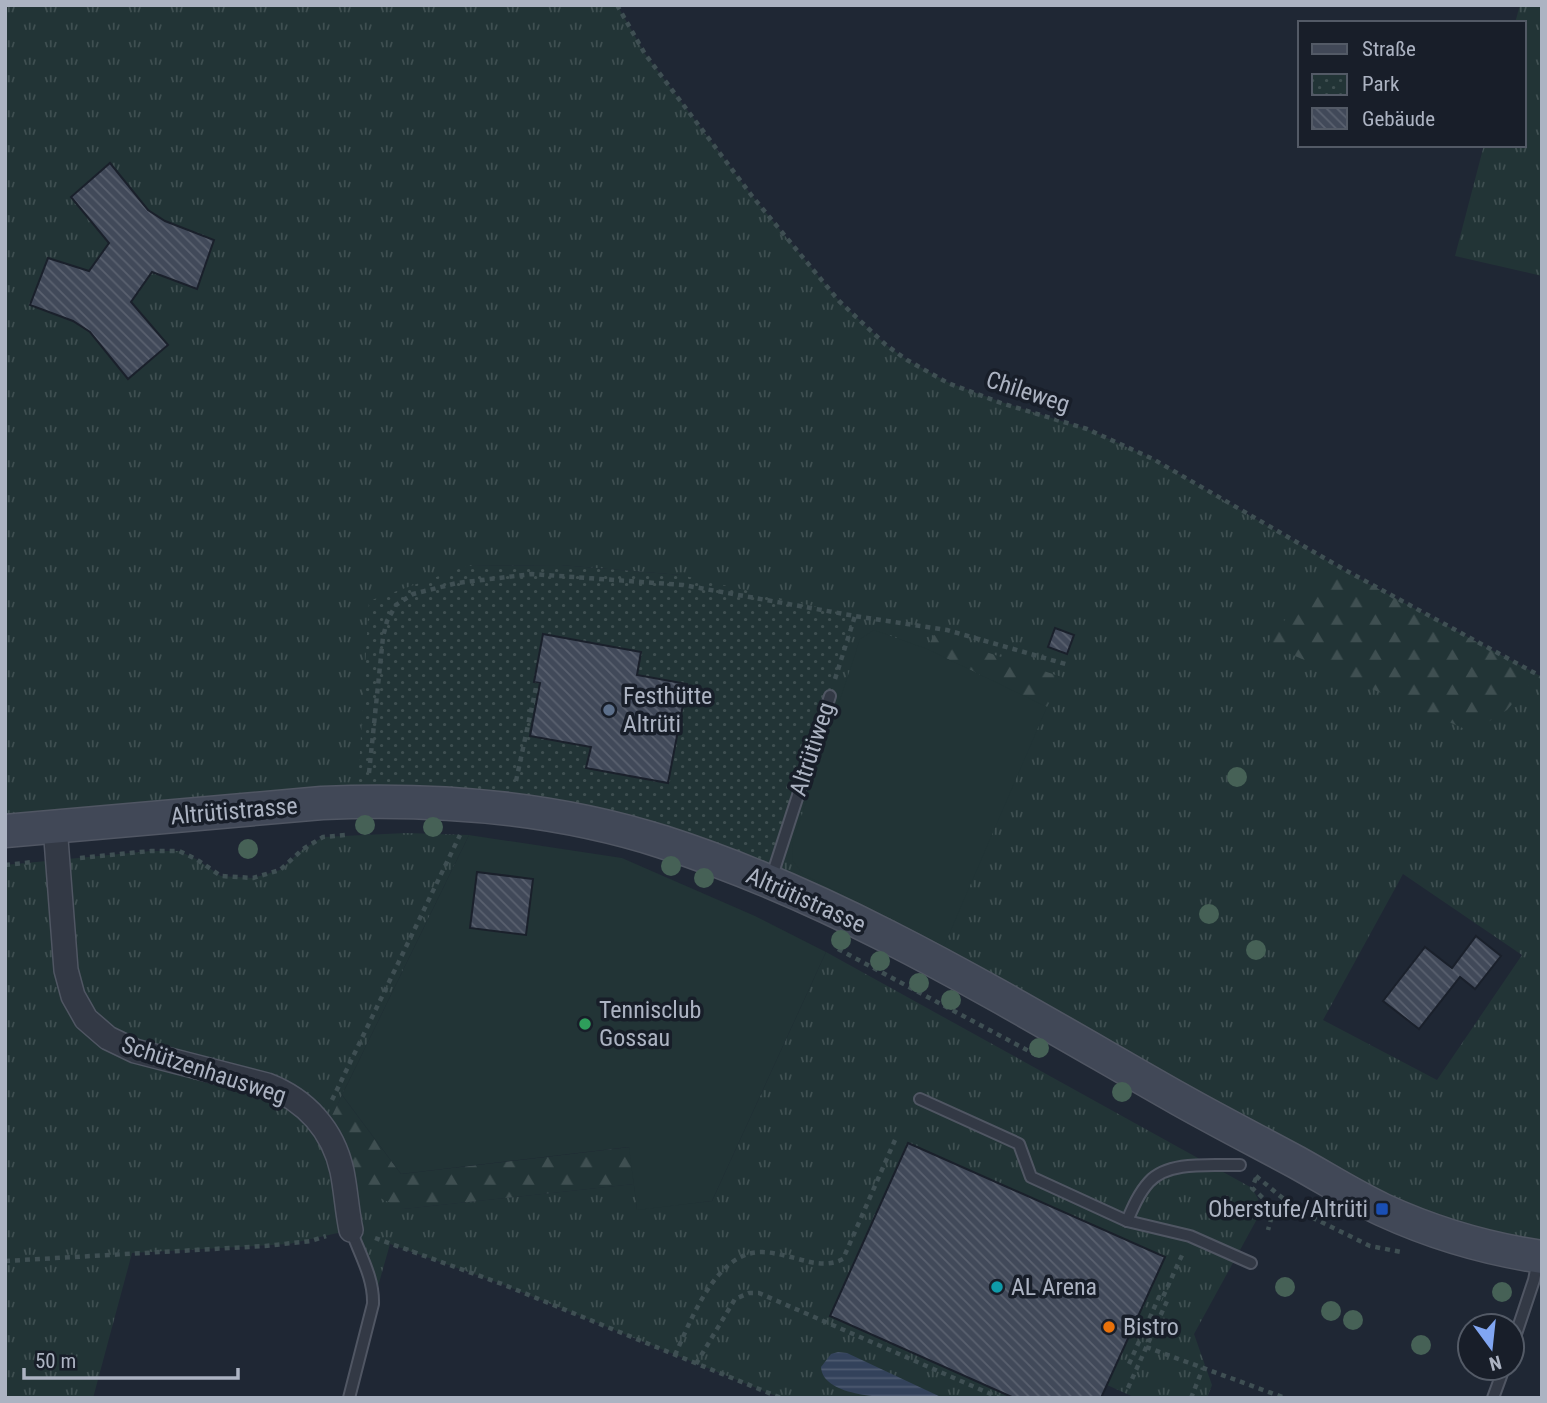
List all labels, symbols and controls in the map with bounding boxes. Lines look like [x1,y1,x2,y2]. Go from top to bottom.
legend [1298,21,1526,147]
text: Straße [1362,37,1416,61]
text: Park [1362,72,1400,96]
text: Gebäude [1362,107,1435,131]
street label: Chileweg [983,365,1073,419]
place label: Festhütte Altrüti [623,682,712,738]
street label: Altrütiweg [784,699,840,799]
marker: Festhütte Altrüti [601,702,617,718]
street label: Altrütistrasse [169,791,299,831]
street label: Altrütistrasse [742,861,870,939]
place label: Tennisclub Gossau [599,996,701,1052]
marker: Tennisclub Gossau [577,1016,593,1032]
street label: Schützenhausweg [118,1030,290,1110]
place label: Oberstufe/Altrüti [1208,1195,1368,1223]
marker: Oberstufe/Altrüti [1374,1201,1390,1217]
place label: AL Arena [1011,1273,1097,1301]
marker: AL Arena [989,1279,1005,1295]
north arrow [1456,1312,1526,1382]
place label: Bistro [1123,1313,1179,1341]
marker: Bistro [1101,1319,1117,1335]
scale bar [24,1336,238,1380]
text: 50 m [35,1349,76,1373]
text: N [1487,1350,1504,1376]

